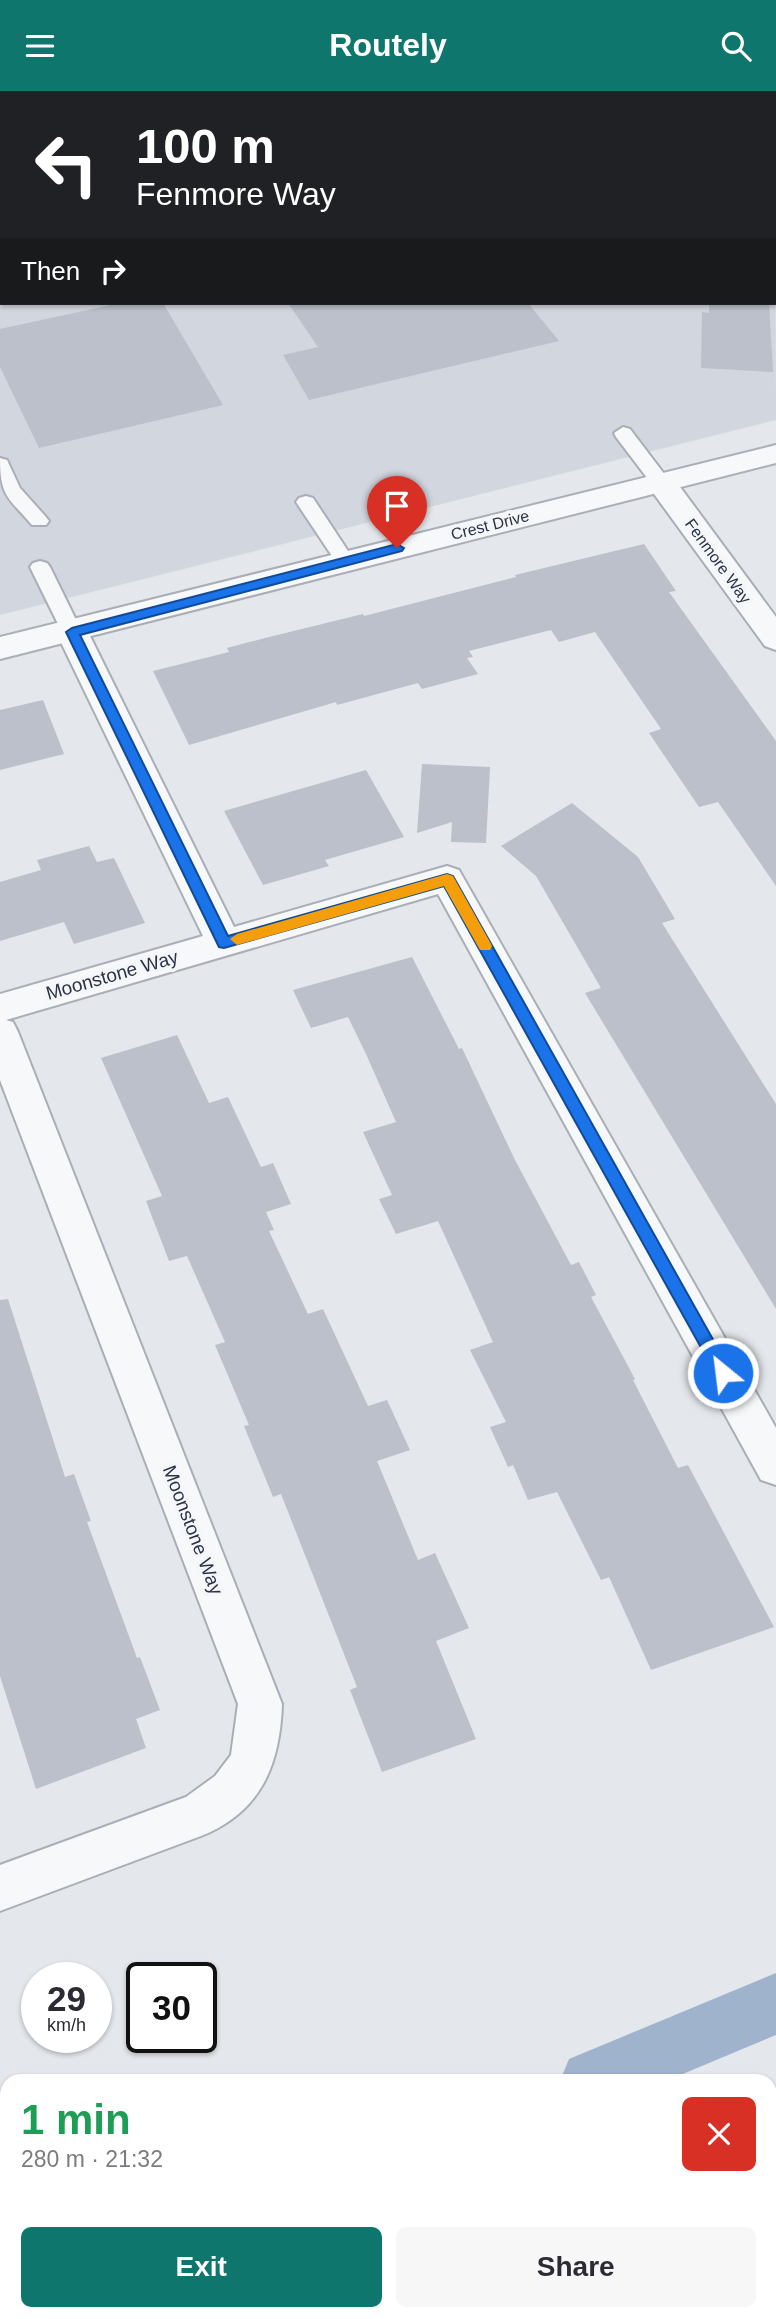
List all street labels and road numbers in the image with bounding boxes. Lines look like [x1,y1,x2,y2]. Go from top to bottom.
street label: Crest Drive [449,507,531,543]
street label: Fenmore Way [682,516,754,606]
street label: Moonstone Way [43,946,181,1004]
street label: Moonstone Way [159,1462,227,1598]

